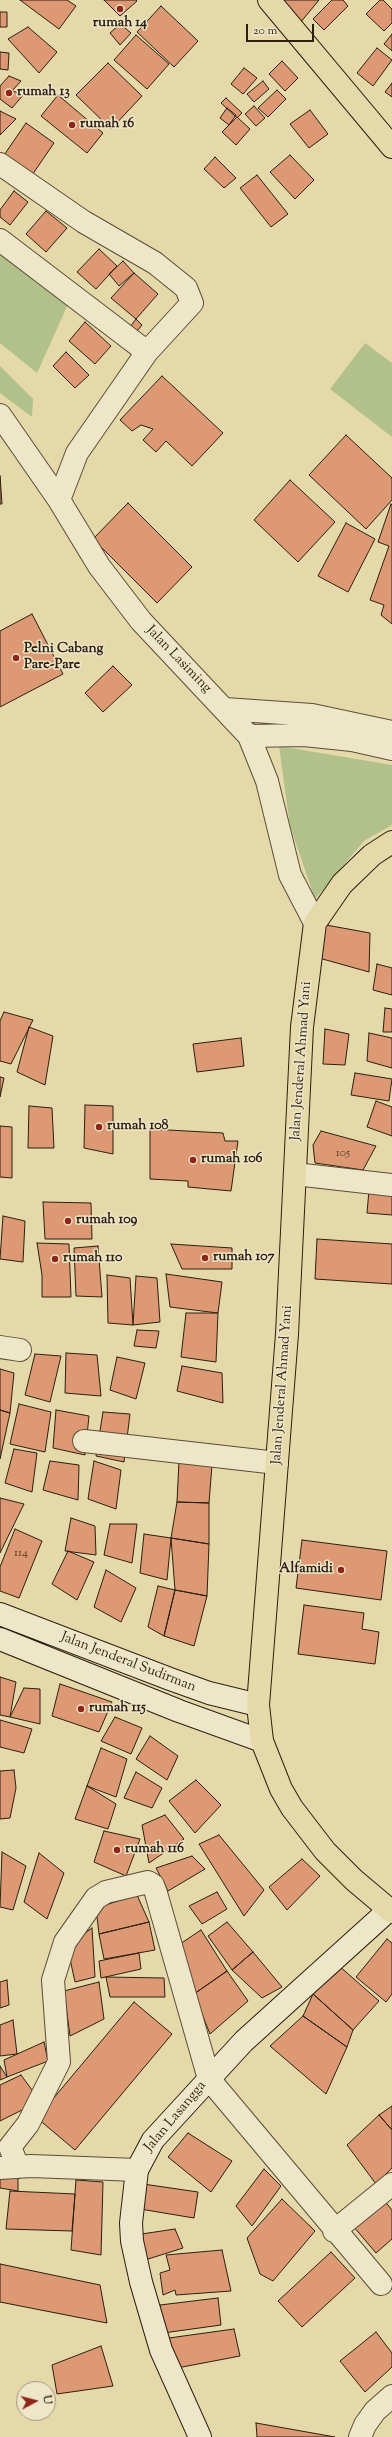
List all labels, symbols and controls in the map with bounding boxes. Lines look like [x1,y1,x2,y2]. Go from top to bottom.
marker: rumah 14 [115,4,125,14]
place label: rumah 14 [93,16,147,32]
scale bar [248,16,316,42]
text: 20 m [253,22,277,40]
place label: rumah 13 [17,85,70,101]
marker: rumah 13 [4,88,14,98]
place label: rumah 16 [80,117,134,133]
marker: rumah 16 [67,120,77,130]
street label: Jalan Lasiming [142,623,214,697]
place label: Pelni Cabang Pare-Pare [24,642,103,674]
marker: Pelni Cabang Pare-Pare [11,653,21,663]
street label: Jalan Jenderal Ahmad Yani [288,981,316,1141]
place label: rumah 108 [107,1119,169,1135]
marker: rumah 108 [94,1122,104,1132]
house number: 105 [336,1147,350,1161]
place label: rumah 106 [201,1152,263,1168]
marker: rumah 106 [188,1155,198,1165]
place label: rumah 109 [76,1213,137,1229]
marker: rumah 109 [63,1216,73,1226]
place label: rumah 107 [213,1250,275,1266]
place label: rumah 110 [63,1251,122,1267]
marker: rumah 107 [200,1253,210,1263]
marker: rumah 110 [50,1254,60,1264]
street label: Jalan Jenderal Ahmad Yani [269,1305,297,1465]
house number: 114 [14,1547,28,1561]
place label: Alfamidi [279,1562,333,1578]
marker: Alfamidi [336,1565,346,1575]
street label: Jalan Jenderal Sudirman [58,1629,198,1697]
place label: rumah 115 [89,1701,146,1717]
marker: rumah 115 [76,1704,86,1714]
place label: rumah 116 [125,1842,184,1858]
marker: rumah 116 [112,1845,122,1855]
street label: Jalan Lasangga [142,2078,210,2156]
north arrow [16,2381,56,2421]
text: U [38,2394,55,2405]

